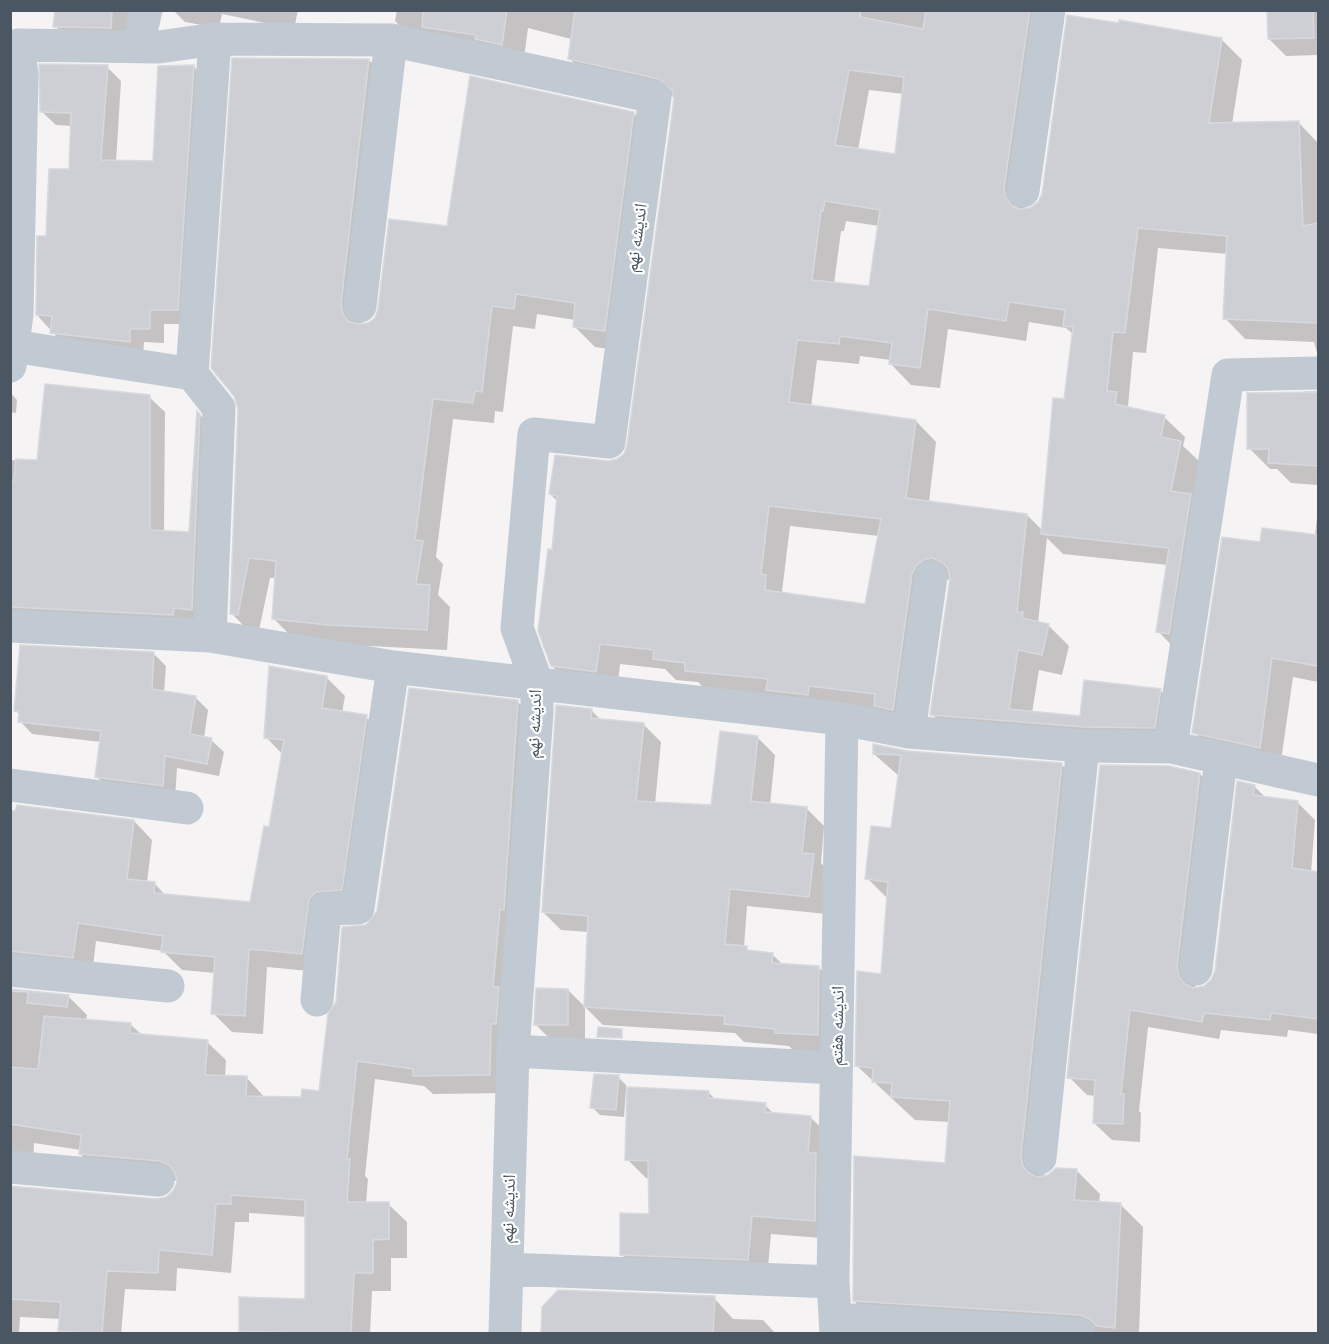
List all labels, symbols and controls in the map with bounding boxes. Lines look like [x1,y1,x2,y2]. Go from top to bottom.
street label: اندیشه نهم [620,202,653,274]
street label: اندیشه نهم [522,689,547,759]
street label: اندیشه هفتم [825,986,850,1066]
street label: اندیشه نهم [496,1174,521,1244]

